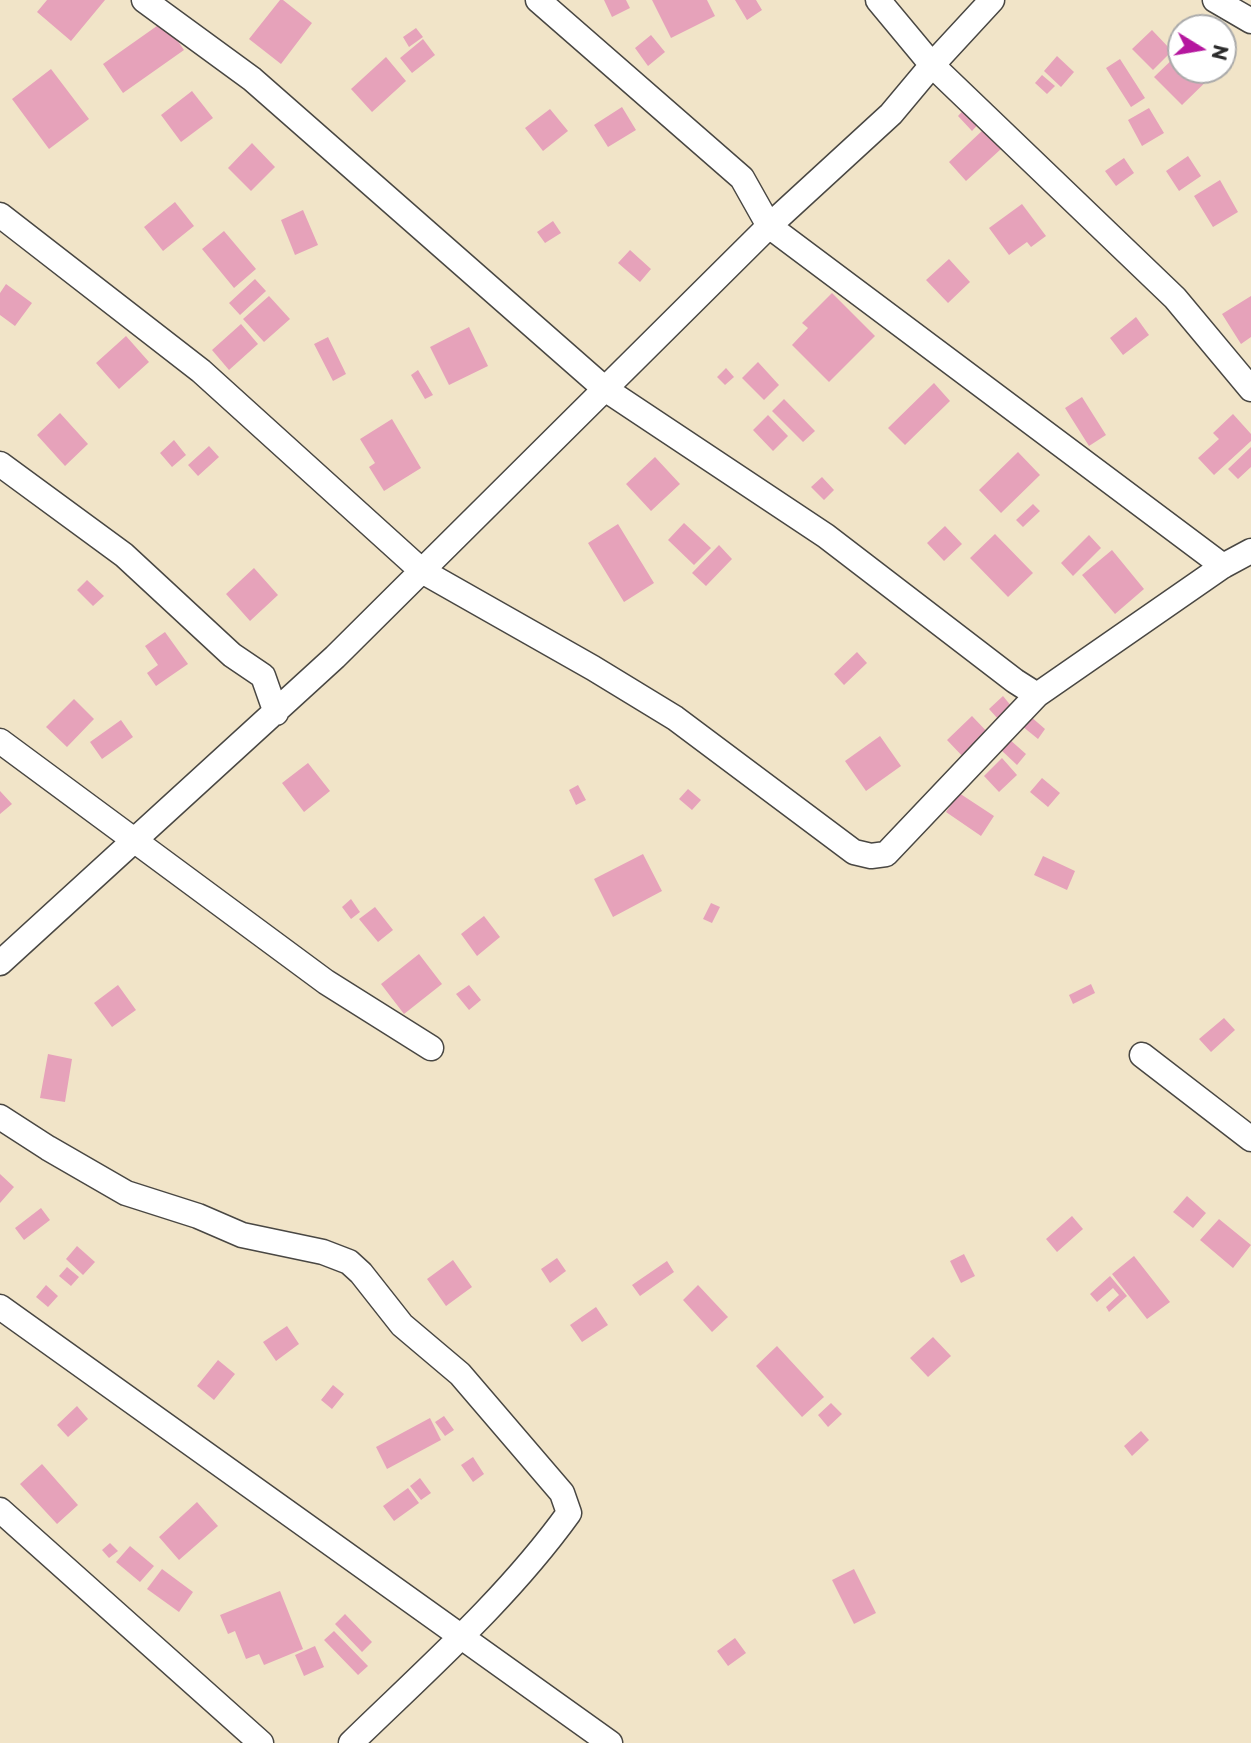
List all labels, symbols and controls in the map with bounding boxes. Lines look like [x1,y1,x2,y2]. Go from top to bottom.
north arrow [1167,14,1237,84]
text: N [1205,43,1236,63]

